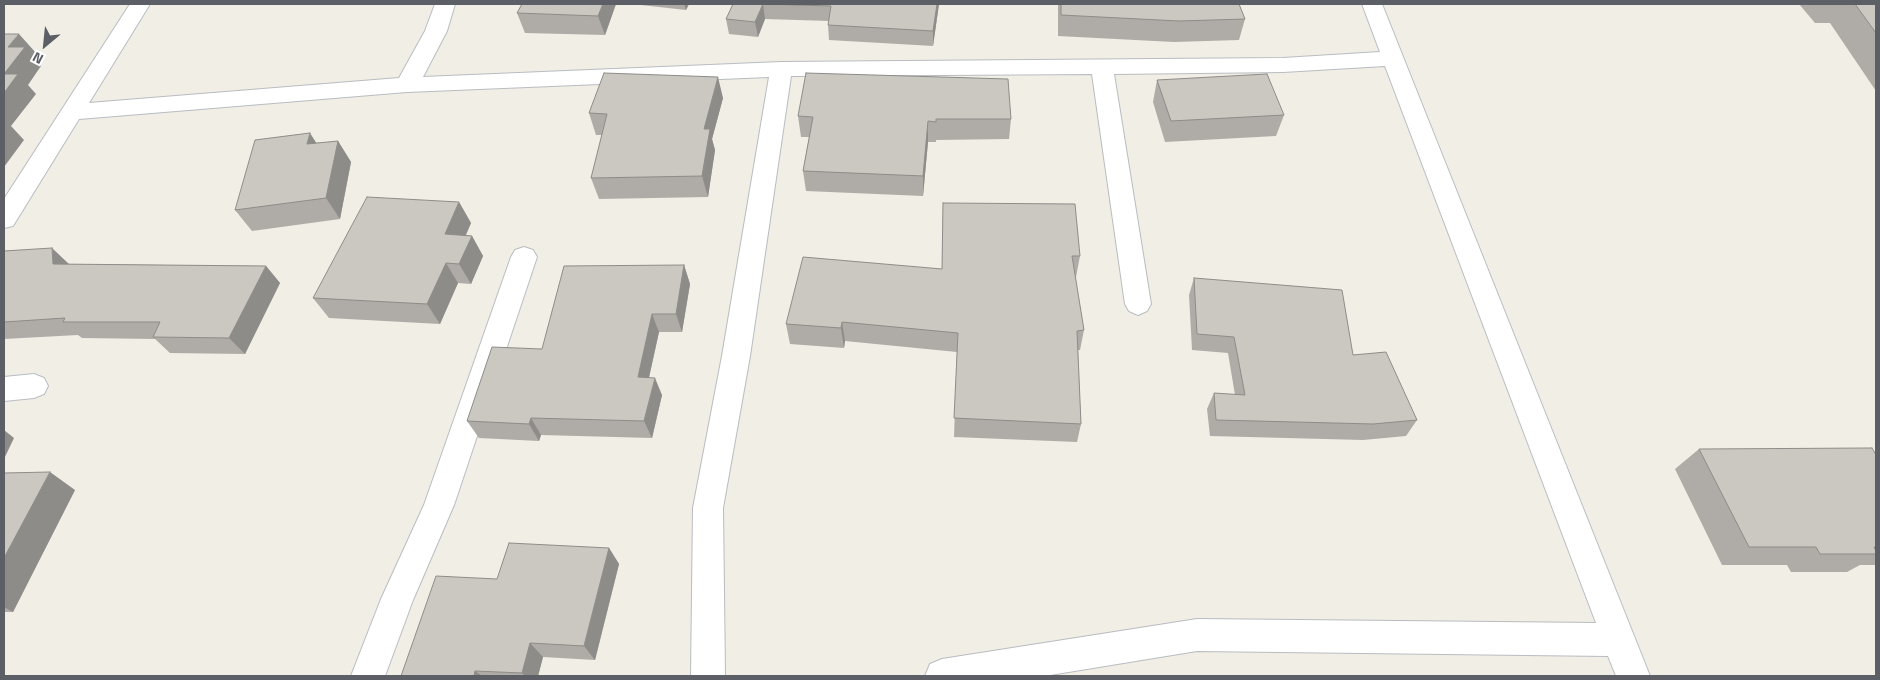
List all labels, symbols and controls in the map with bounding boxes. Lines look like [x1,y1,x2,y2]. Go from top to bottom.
north arrow [20,20,70,70]
text: N [29,47,47,70]

